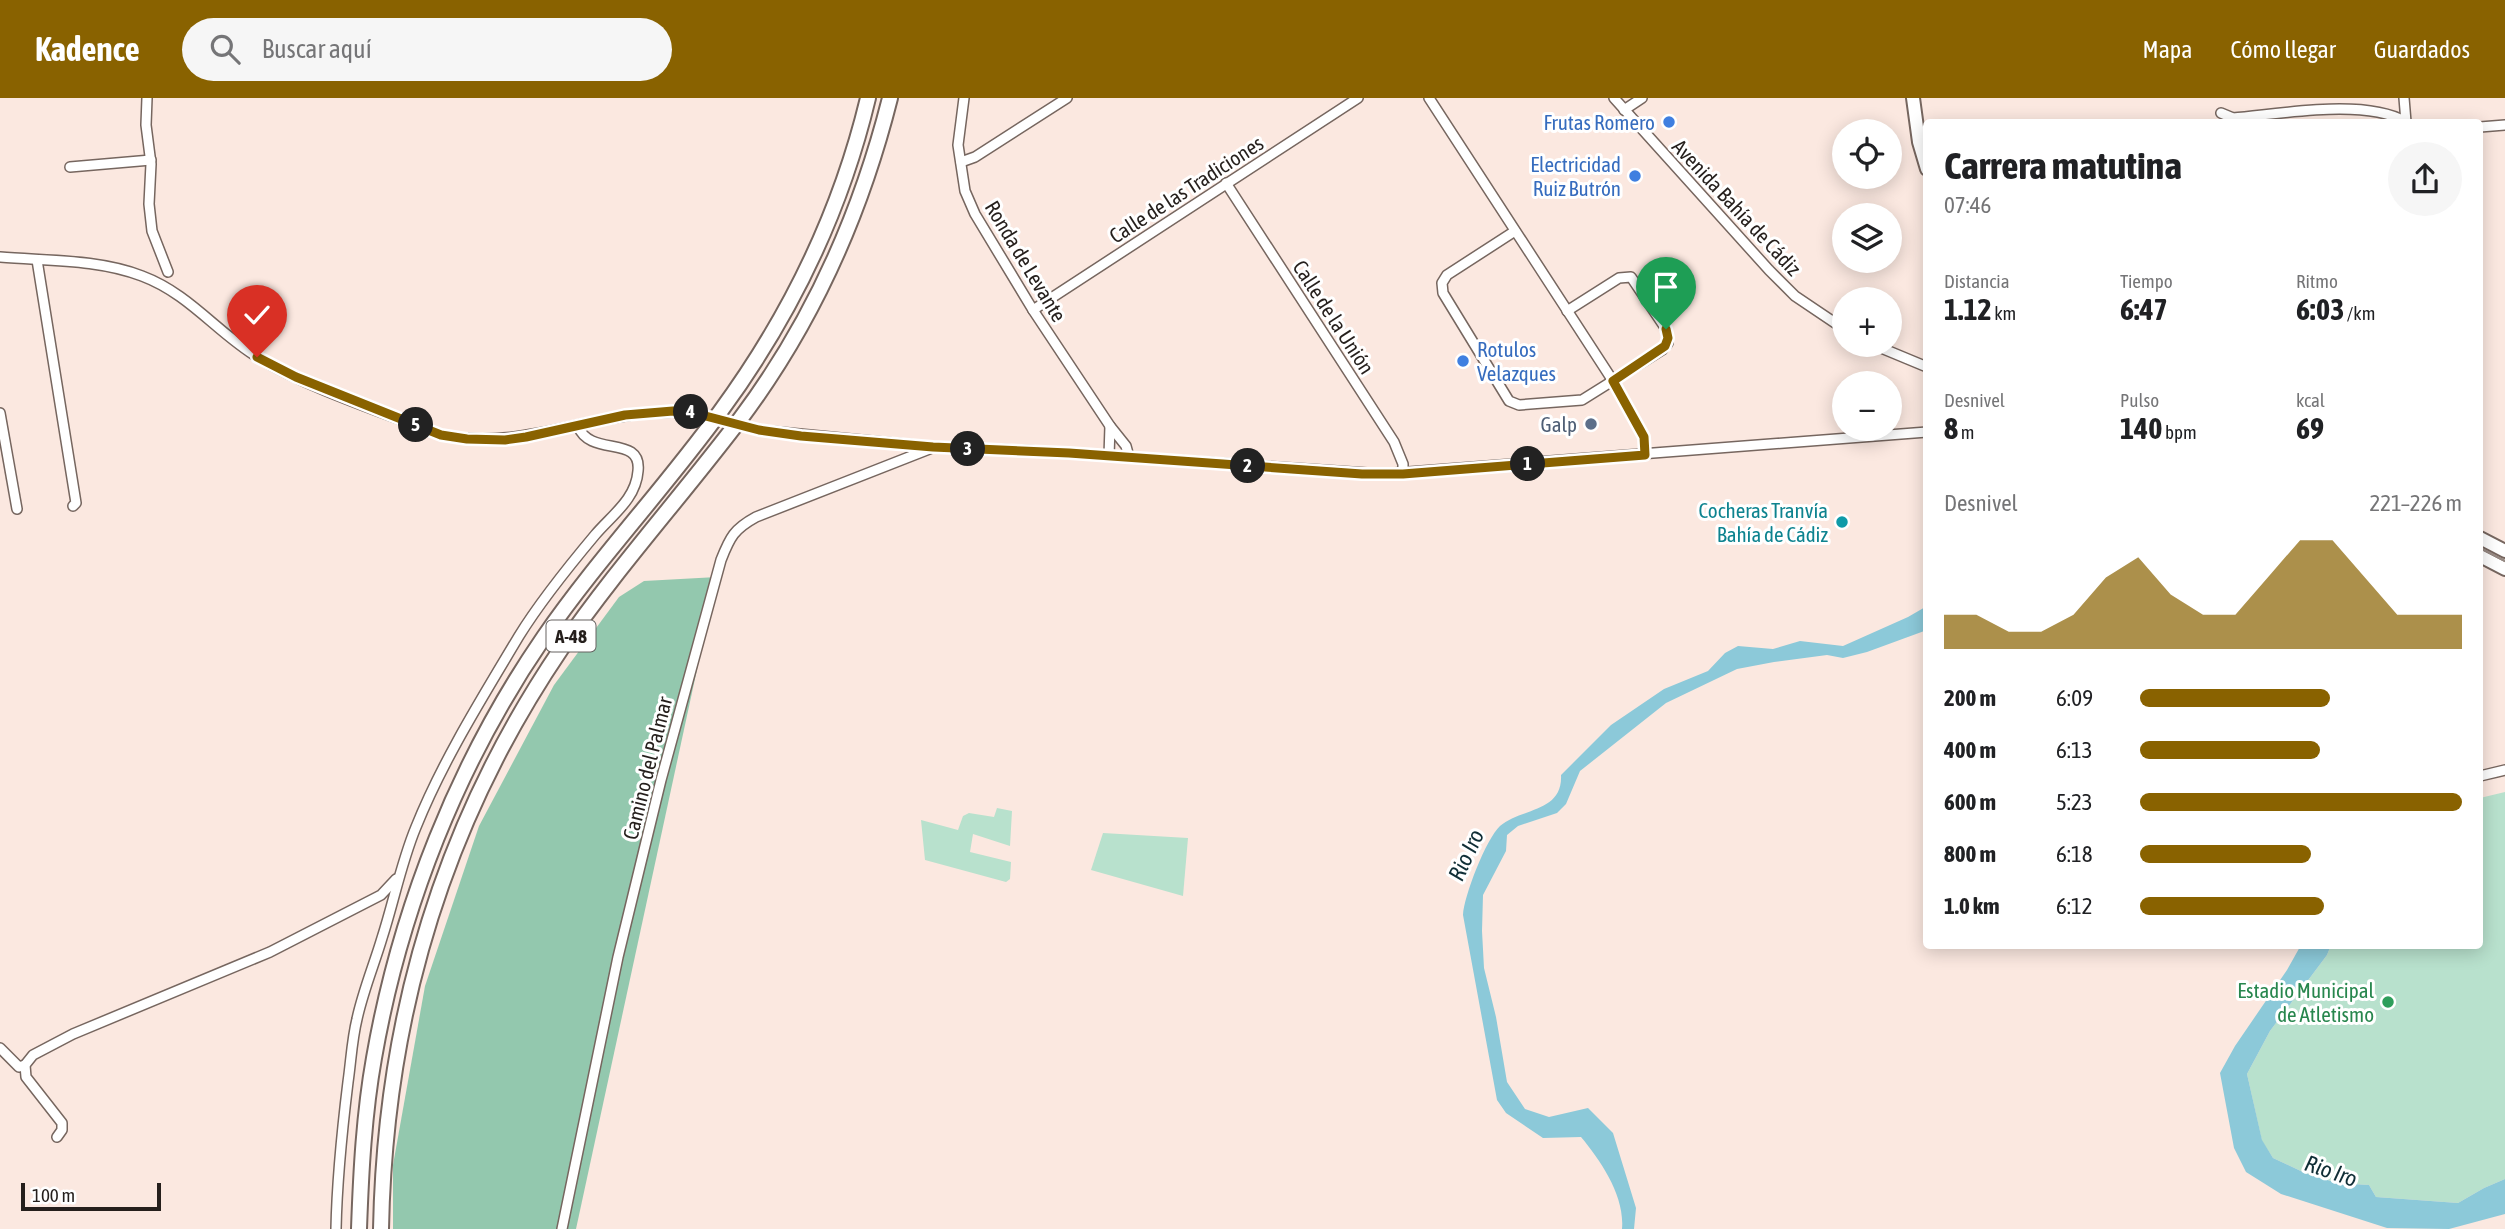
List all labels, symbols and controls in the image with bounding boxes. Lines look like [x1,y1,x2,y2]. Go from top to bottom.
search box [182,18,672,81]
text: Kadence [35,30,140,68]
icon: search [206,30,244,68]
text: Buscar aquí [262,34,372,64]
text: Mapa [2143,36,2192,63]
text: Cómo llegar [2230,36,2336,63]
text: Guardados [2374,36,2470,63]
place label: Frutas Romero [1543,110,1655,134]
marker: Frutas Romero [1661,114,1677,130]
map controls [1832,119,1902,441]
button: locate [1832,119,1902,189]
street label: Calle de las Tradiciones [1105,130,1267,248]
street label: Avenida Bahía de Cádiz [1668,134,1806,280]
button: share [2388,142,2462,216]
text: Carrera matutina [1944,144,2182,187]
place label: Electricidad Ruiz Butrón [1530,152,1621,200]
marker: Electricidad Ruiz Butrón [1627,168,1643,184]
text: 07:46 [1944,192,1991,218]
street label: Ronda de Levante [981,196,1071,326]
button: layers [1832,203,1902,273]
street label: Calle de la Unión [1288,256,1380,378]
pin [1636,257,1696,329]
icon: arrive [1647,268,1685,306]
text: Distancia [1944,270,2009,292]
text: Tiempo [2120,270,2173,292]
text: Ritmo [2296,270,2338,292]
pin [227,285,287,357]
button: + [1832,287,1902,357]
text: 1.12 [1944,292,1992,326]
text: 6:47 [2120,292,2168,326]
text: 6:03 [2296,292,2344,326]
icon: check [238,296,276,334]
text: km [1992,302,2016,324]
text: /km [2344,302,2375,324]
place label: Rotulos Velazques [1477,337,1556,385]
marker: Rotulos Velazques [1455,353,1471,369]
button: − [1832,371,1902,441]
text: Desnivel [1944,389,2005,411]
text: Pulso [2120,389,2159,411]
text: kcal [2296,389,2325,411]
pin: 4 [674,394,708,430]
text: 4 [686,400,695,422]
pin: 5 [398,408,434,442]
text: 8 [1944,411,1958,445]
text: 140 [2120,411,2162,445]
text: 69 [2296,411,2324,445]
place label: Galp [1541,412,1577,436]
text: 5 [411,413,420,435]
marker: Galp [1583,416,1599,432]
text: m [1958,421,1974,443]
text: bpm [2162,421,2197,443]
pin: 3 [950,432,986,466]
text: 3 [963,437,972,459]
pin: 1 [1510,446,1546,482]
pin: 2 [1230,448,1266,484]
text: 1 [1523,452,1532,474]
text: 2 [1243,454,1252,476]
text: Desnivel [1944,490,2018,516]
text: 221–226 m [2369,490,2462,516]
place label: Cocheras Tranvía Bahía de Cádiz [1698,498,1828,546]
marker: Cocheras Tranvía Bahía de Cádiz [1834,514,1850,530]
road number: A-48 [546,621,596,652]
text: 200 m [1944,685,1996,711]
text: 6:09 [2056,685,2093,711]
street label: Camino del Palmar [618,693,677,842]
text: 400 m [1944,737,1996,763]
text: 6:13 [2056,737,2093,763]
text: 600 m [1944,789,1996,815]
text: 5:23 [2056,789,2093,815]
water label: Rio Iro [1443,825,1489,885]
text: 800 m [1944,841,1996,867]
text: 6:18 [2056,841,2093,867]
text: 1.0 km [1944,893,2000,919]
text: 6:12 [2056,893,2093,919]
place label: Estadio Municipal de Atletismo [2237,978,2374,1026]
marker: Estadio Municipal de Atletismo [2380,994,2396,1010]
water label: Rio Iro [2301,1150,2361,1192]
scale bar [21,1180,161,1212]
text: 100 m [32,1184,75,1206]

